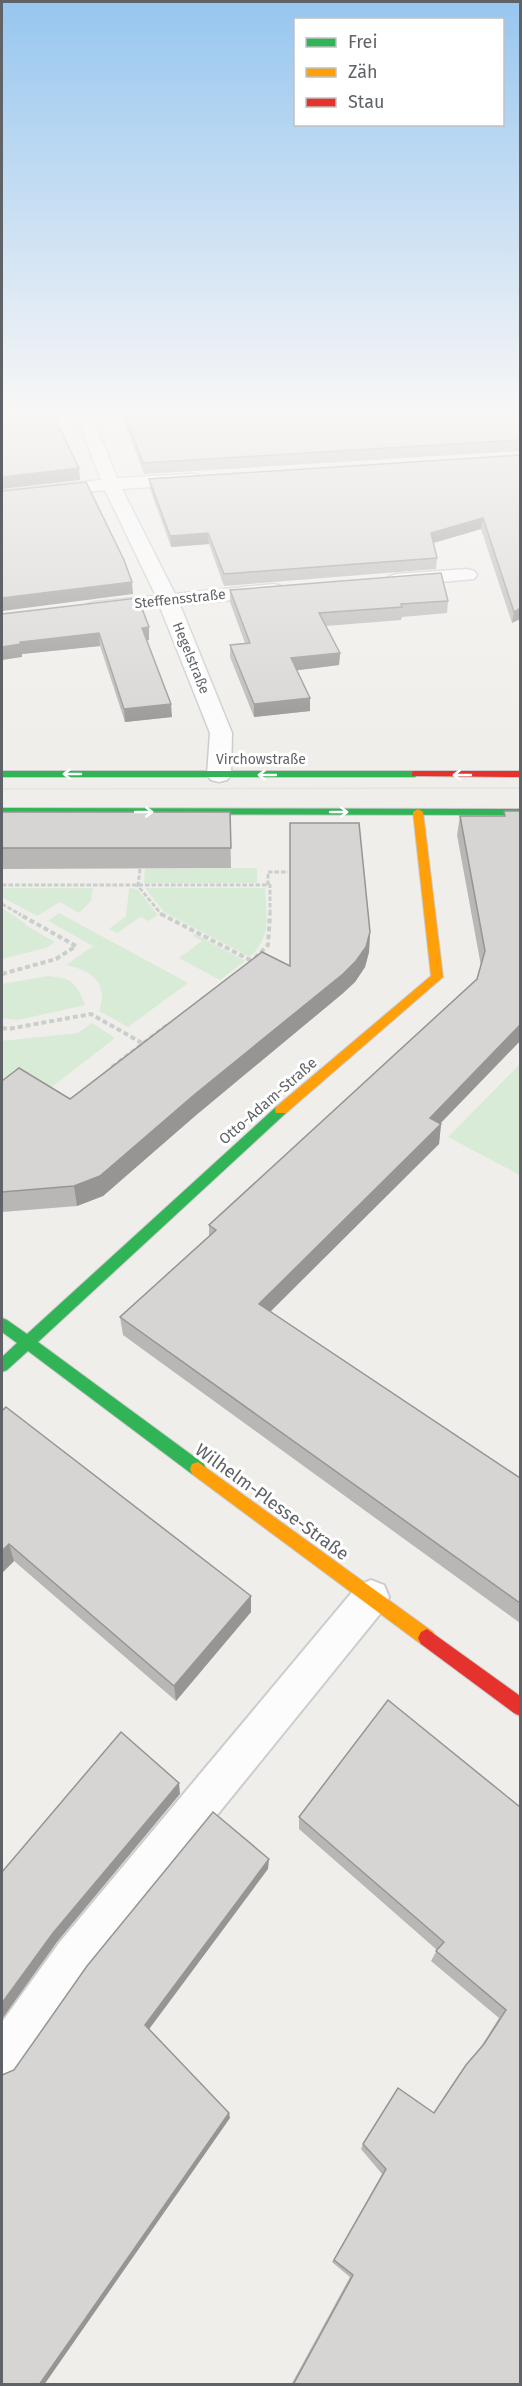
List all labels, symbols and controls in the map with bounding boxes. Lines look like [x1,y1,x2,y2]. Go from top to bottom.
legend [294,18,504,126]
text: Frei [348,31,378,53]
text: Zäh [348,61,377,83]
text: Stau [348,91,384,113]
street label: Steffensstraße [134,586,226,612]
street label: Hegelstraße [169,620,213,696]
street label: Virchowstraße [216,751,306,768]
one-way arrow [63,768,83,780]
one-way arrow [258,769,278,781]
one-way arrow [453,769,473,781]
one-way arrow [133,806,153,818]
one-way arrow [328,806,348,818]
street label: Otto-Adam-Straße [215,1054,321,1148]
street label: Wilhelm-Plesse-Straße [191,1439,353,1565]

